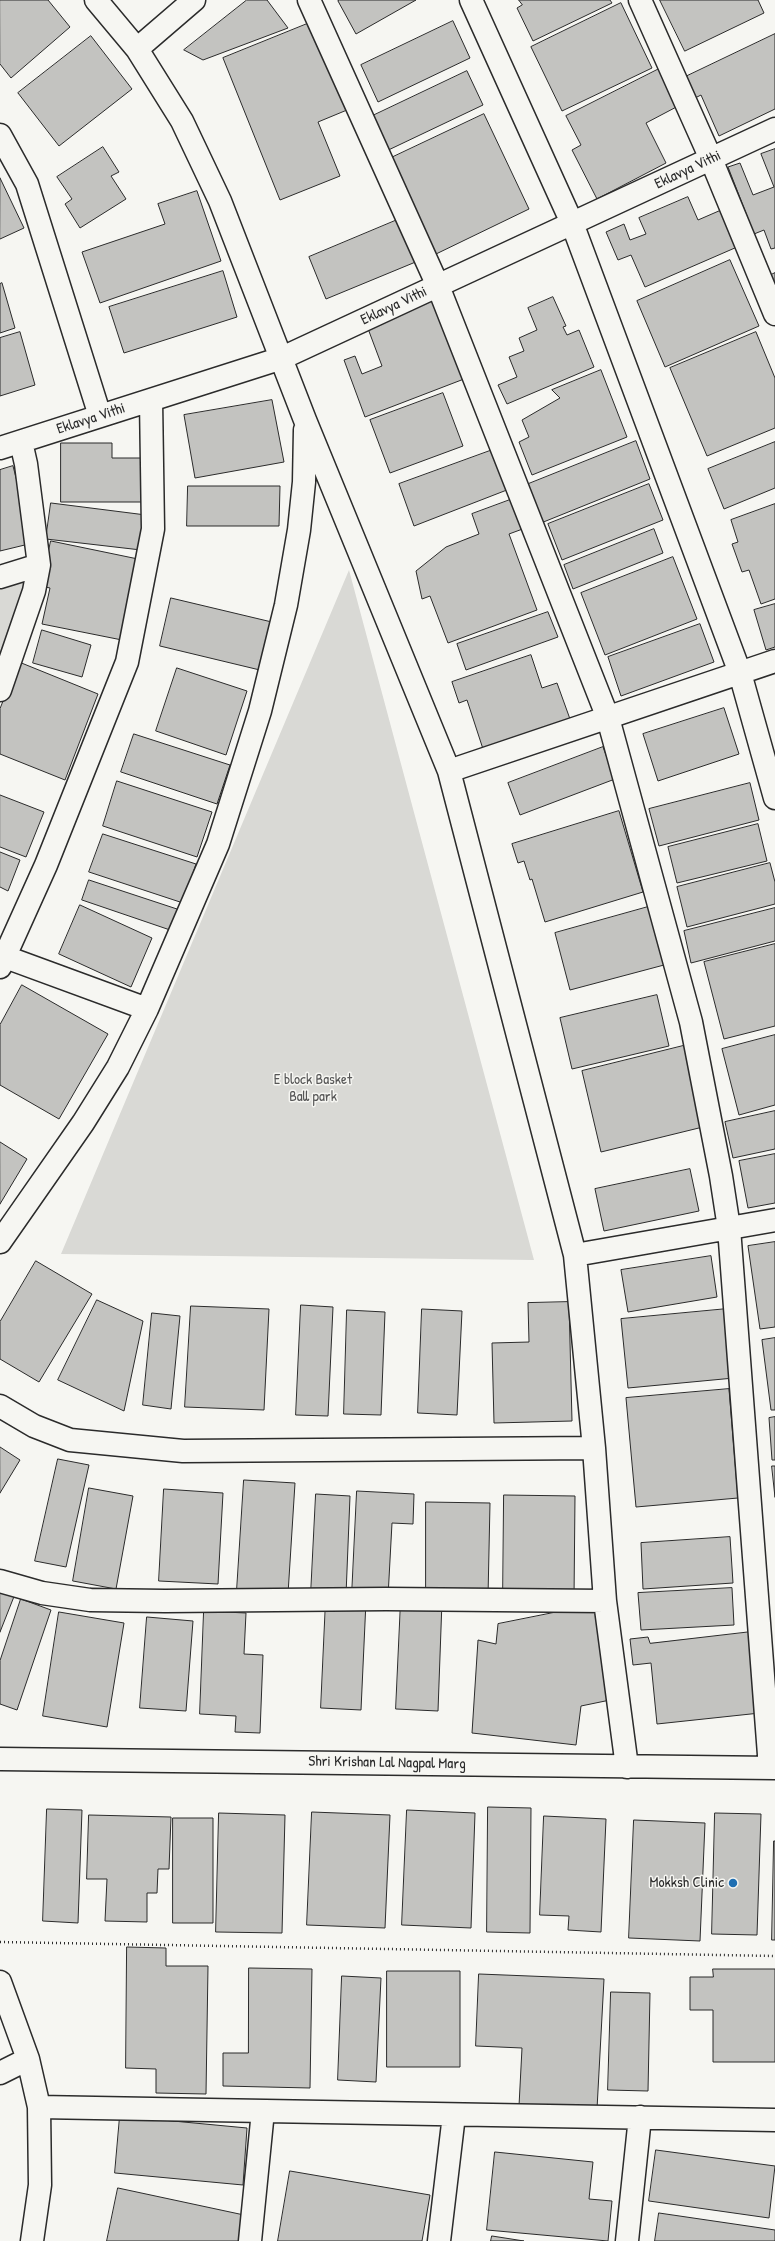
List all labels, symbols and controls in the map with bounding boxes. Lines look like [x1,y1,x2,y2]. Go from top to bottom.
street label: Eklavya Vithi [652,147,724,193]
street label: Eklavya Vithi [358,283,430,329]
street label: Eklavya Vithi [54,399,128,439]
park label: E block Basket Ball park [274,1071,352,1106]
street label: Shri Krishan Lal Nagpal Marg [308,1753,466,1773]
place label: Mokksh Clinic [650,1874,724,1892]
marker: Mokksh Clinic [727,1877,739,1889]

